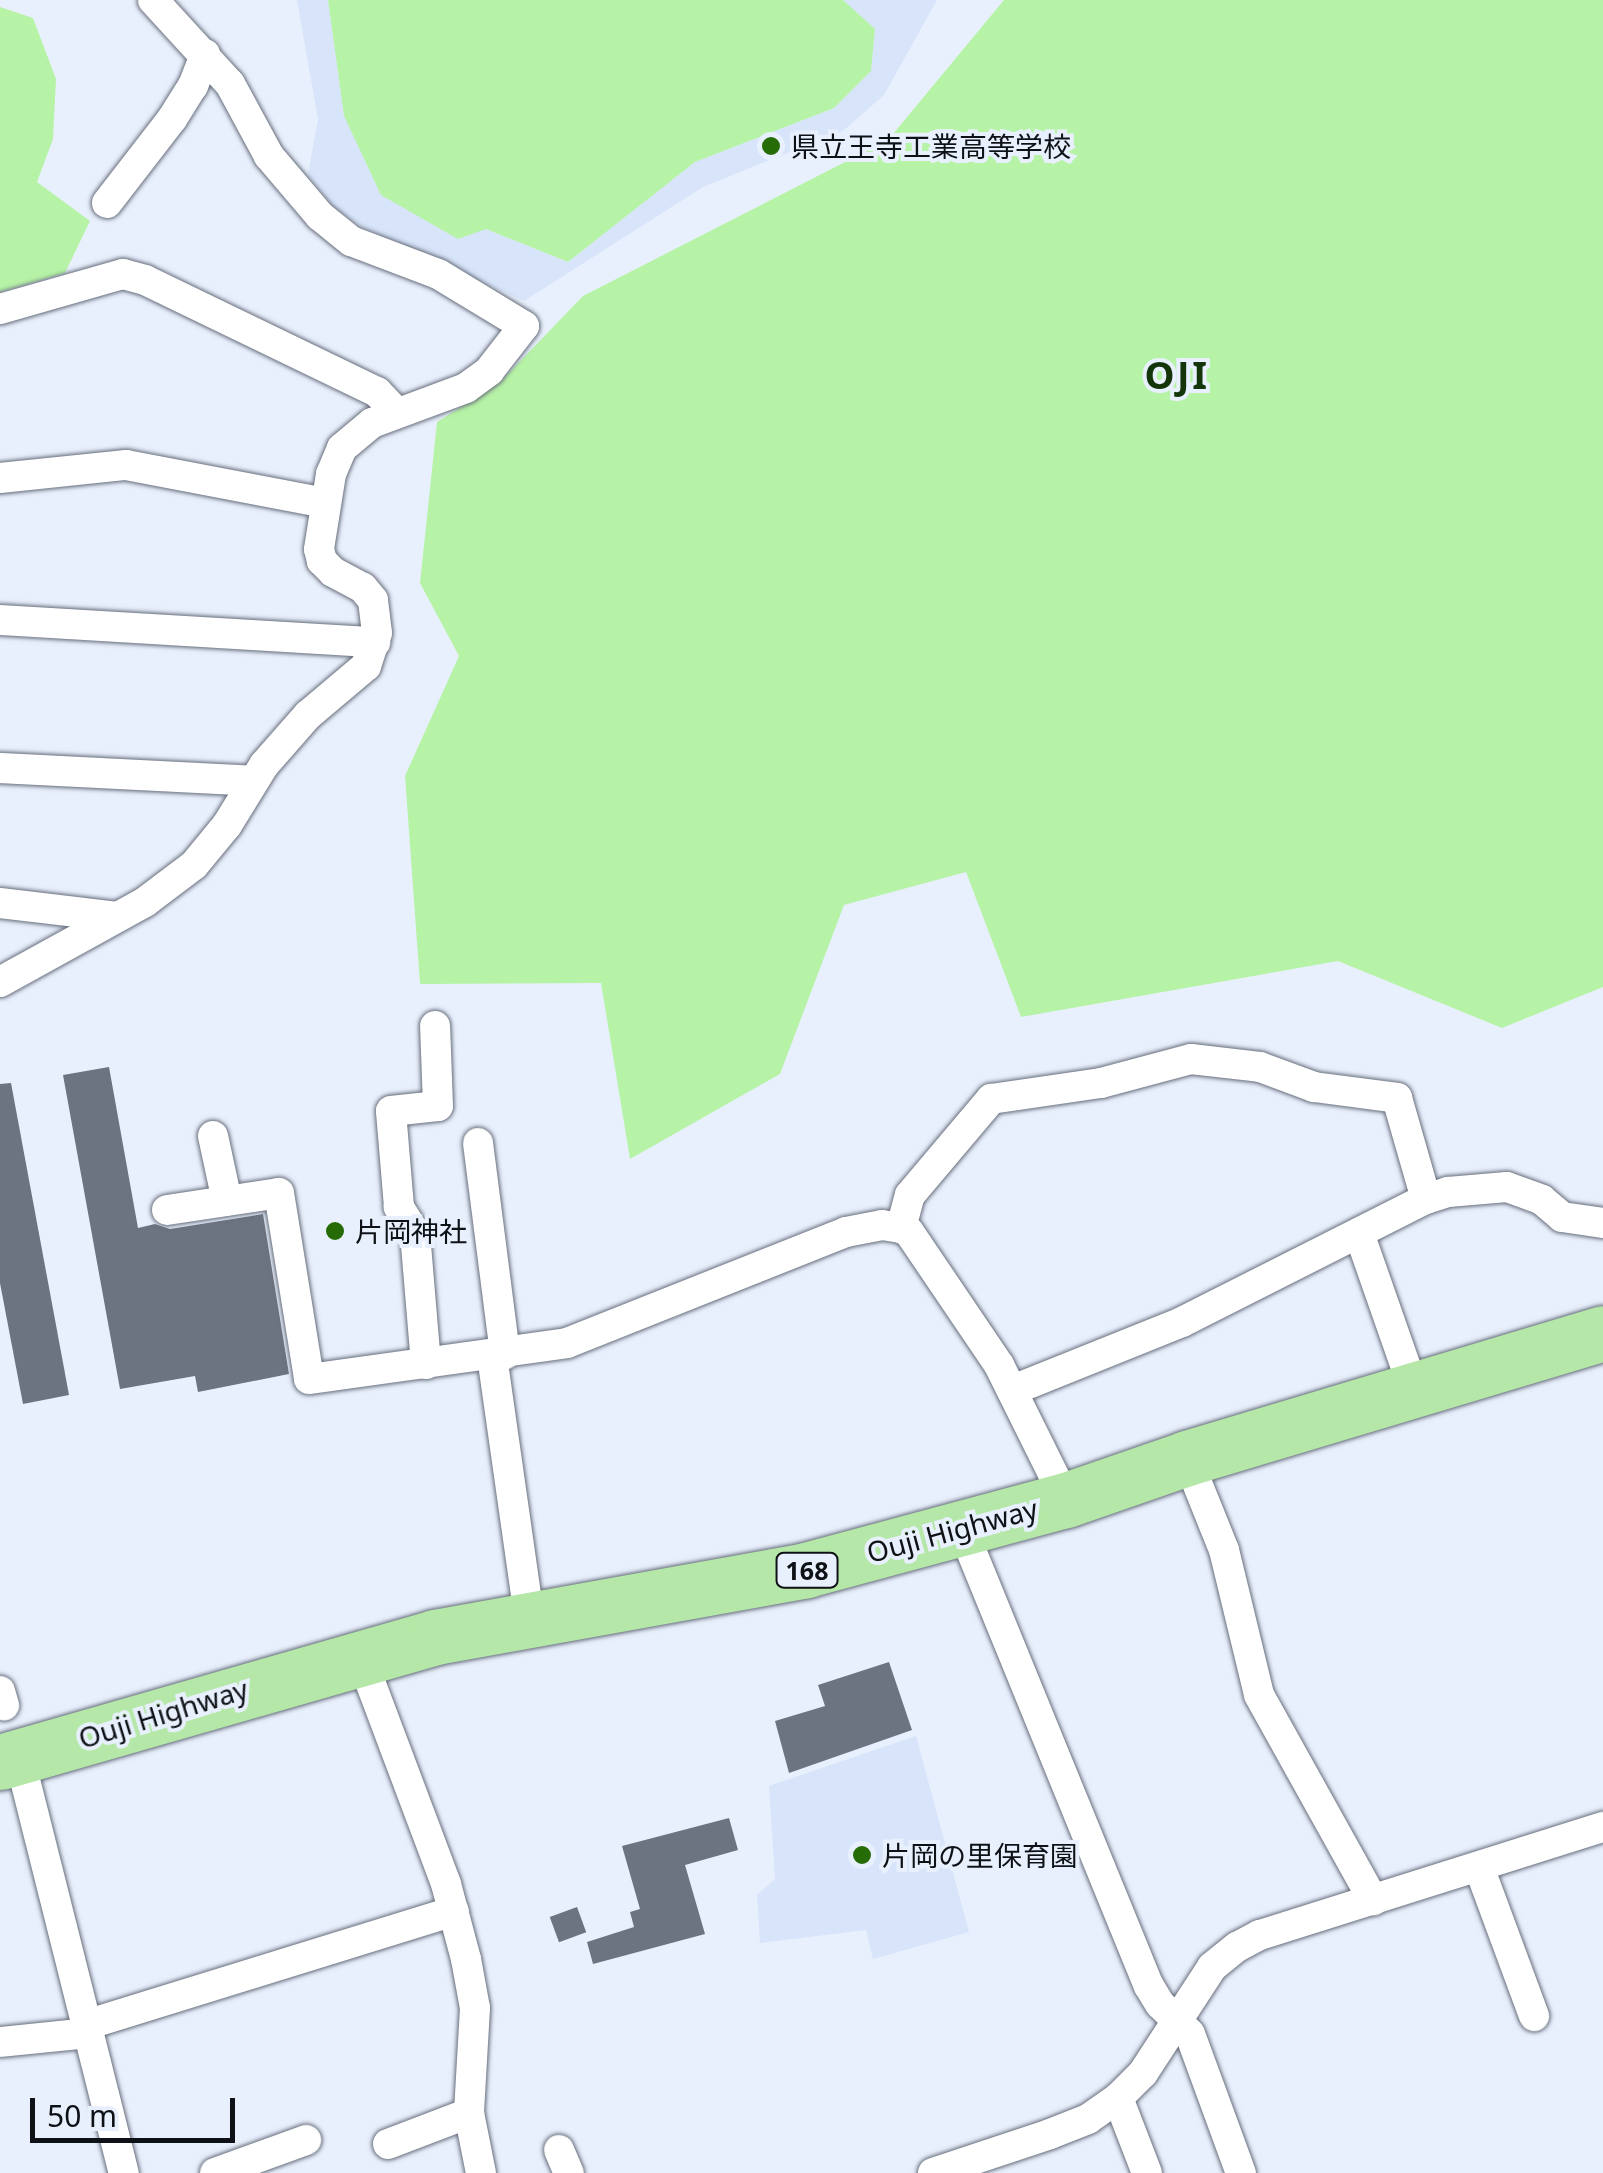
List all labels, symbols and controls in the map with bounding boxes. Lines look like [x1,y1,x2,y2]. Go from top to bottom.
place label: 県立王寺工業高等学校 [791,129,1071,163]
marker: 県立王寺工業高等学校 [760,135,782,157]
district label: OJI [1145,352,1209,398]
place label: 片岡神社 [355,1214,467,1248]
marker: 片岡神社 [324,1220,346,1242]
street label: Ouji Highway [863,1491,1041,1569]
road number: 168 [774,1550,840,1590]
street label: Ouji Highway [74,1671,252,1755]
place label: 片岡の里保育園 [882,1838,1078,1872]
marker: 片岡の里保育園 [851,1844,873,1866]
scale bar [35,2078,240,2140]
text: 50 m [47,2095,117,2136]

